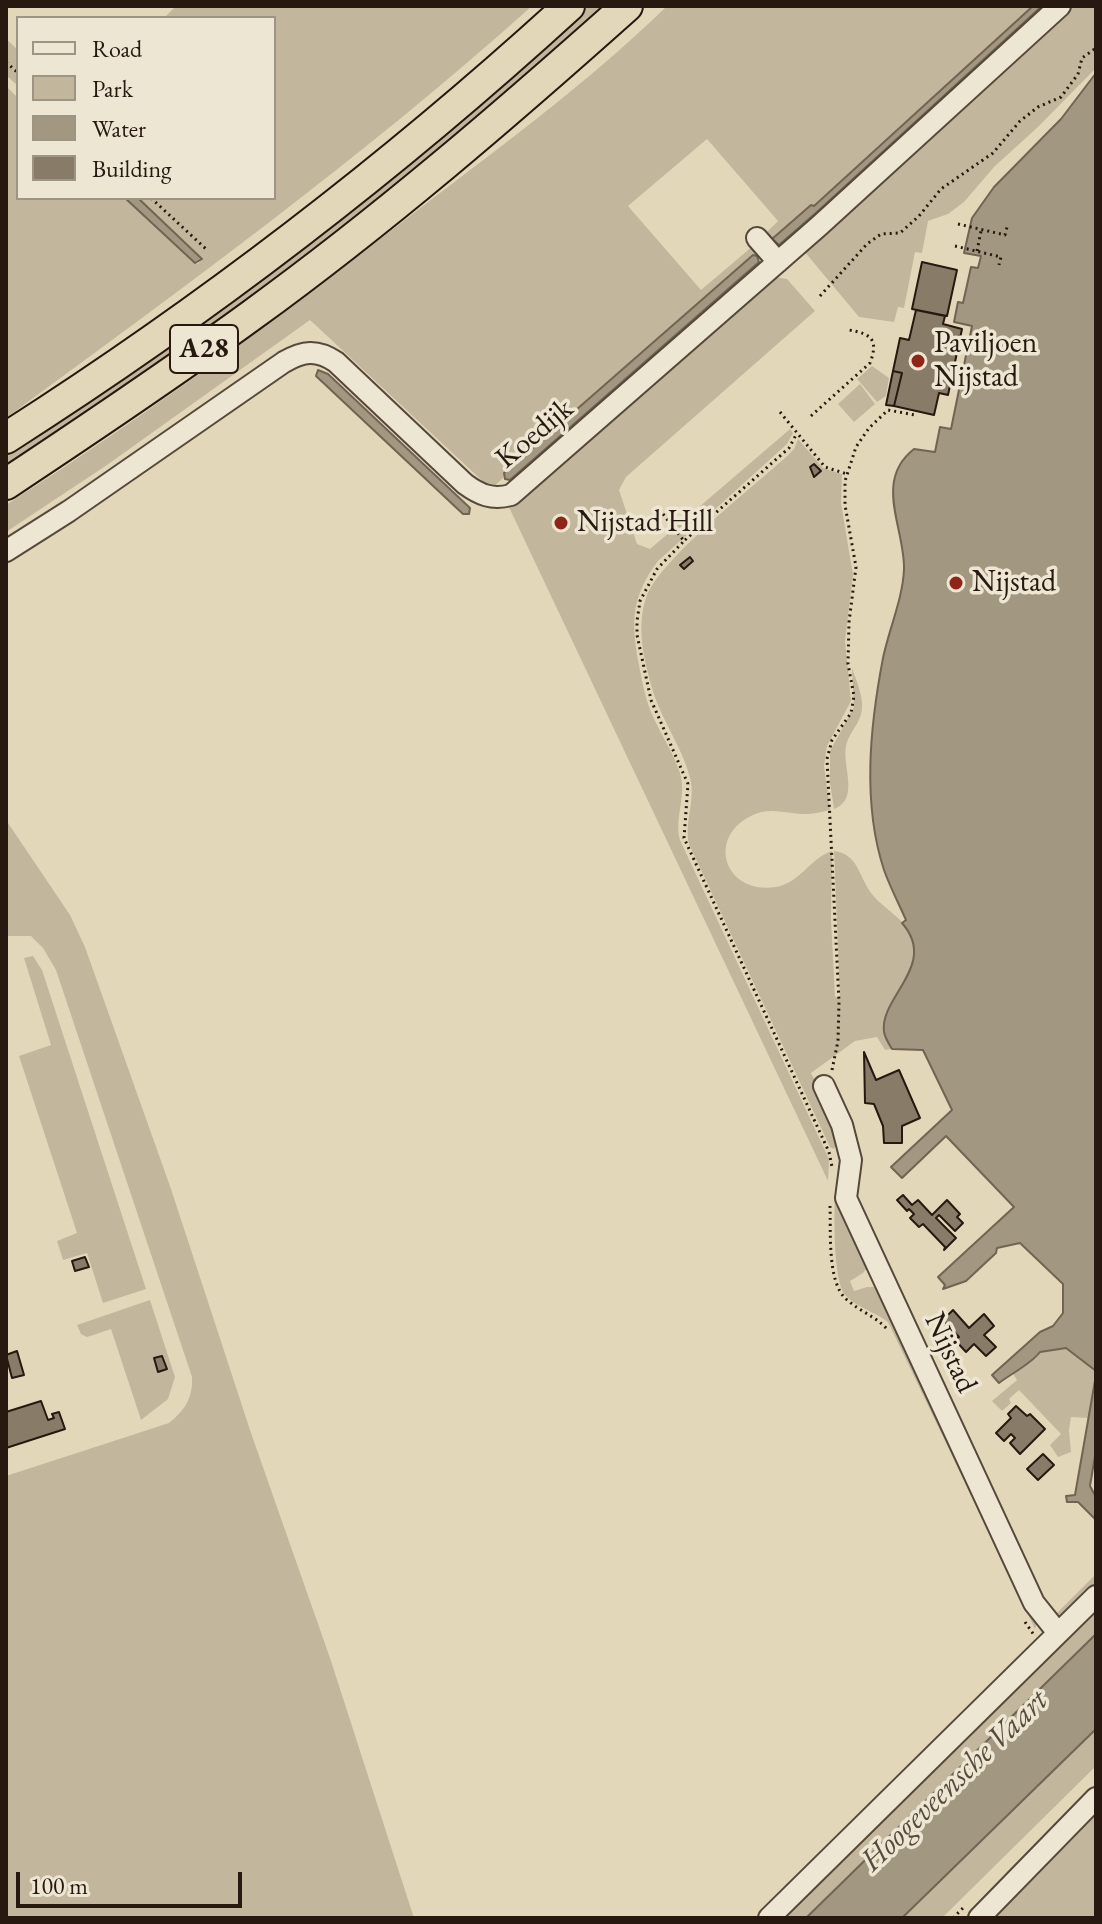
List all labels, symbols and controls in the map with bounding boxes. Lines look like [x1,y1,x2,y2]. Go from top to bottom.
legend [16,16,276,200]
text: Road [92,33,142,64]
text: Park [92,73,133,104]
text: Water [92,113,146,144]
text: Building [92,153,172,184]
road number: A28 [170,325,238,373]
place label: Paviljoen Nijstad [934,326,1037,396]
marker: Paviljoen Nijstad [909,352,927,370]
street label: Koedijk [489,391,581,477]
place label: Nijstad Hill [577,505,713,541]
marker: Nijstad Hill [552,514,570,532]
place label: Nijstad [972,565,1056,601]
marker: Nijstad [947,574,965,592]
street label: Nijstad [916,1307,984,1399]
water label: Hoogeveensche Vaart [854,1682,1056,1880]
scale bar [20,1856,246,1906]
text: 100 m [30,1870,88,1901]

